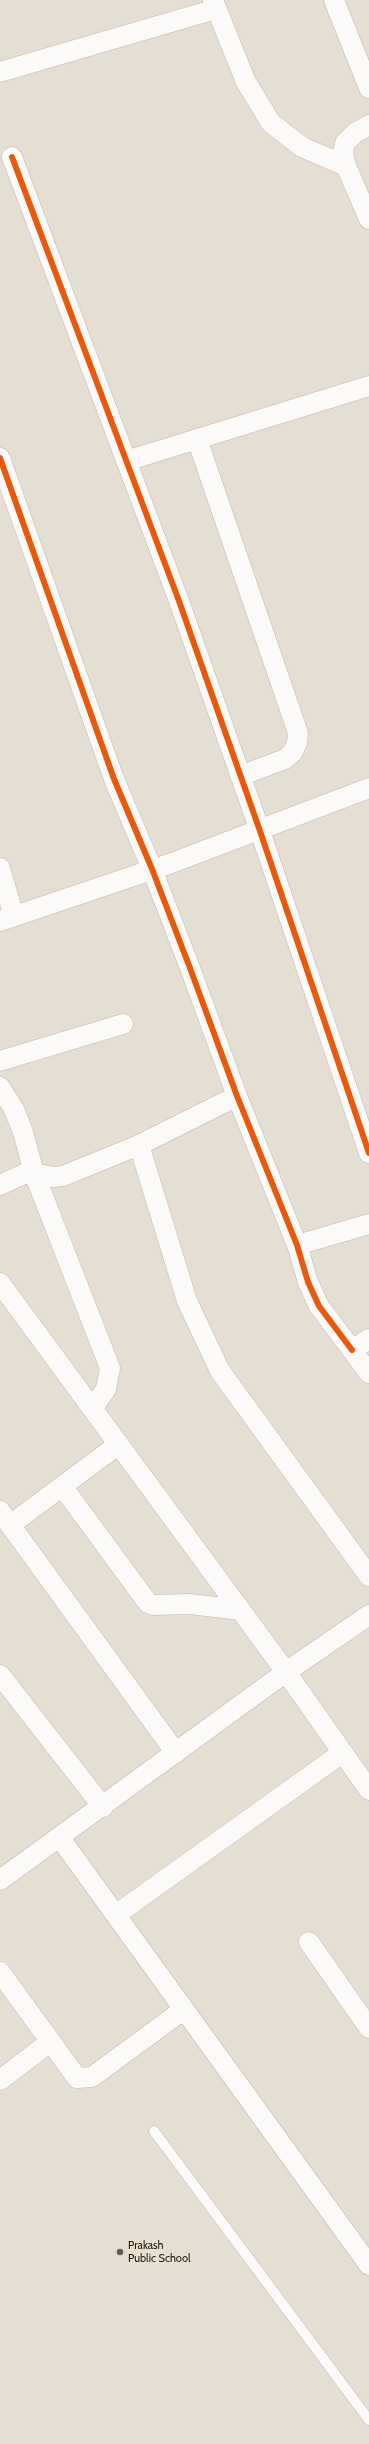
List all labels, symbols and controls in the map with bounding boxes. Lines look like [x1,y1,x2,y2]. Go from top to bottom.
place label: Prakash Public School [128,2239,191,2265]
marker: Prakash Public School [115,2247,125,2257]

